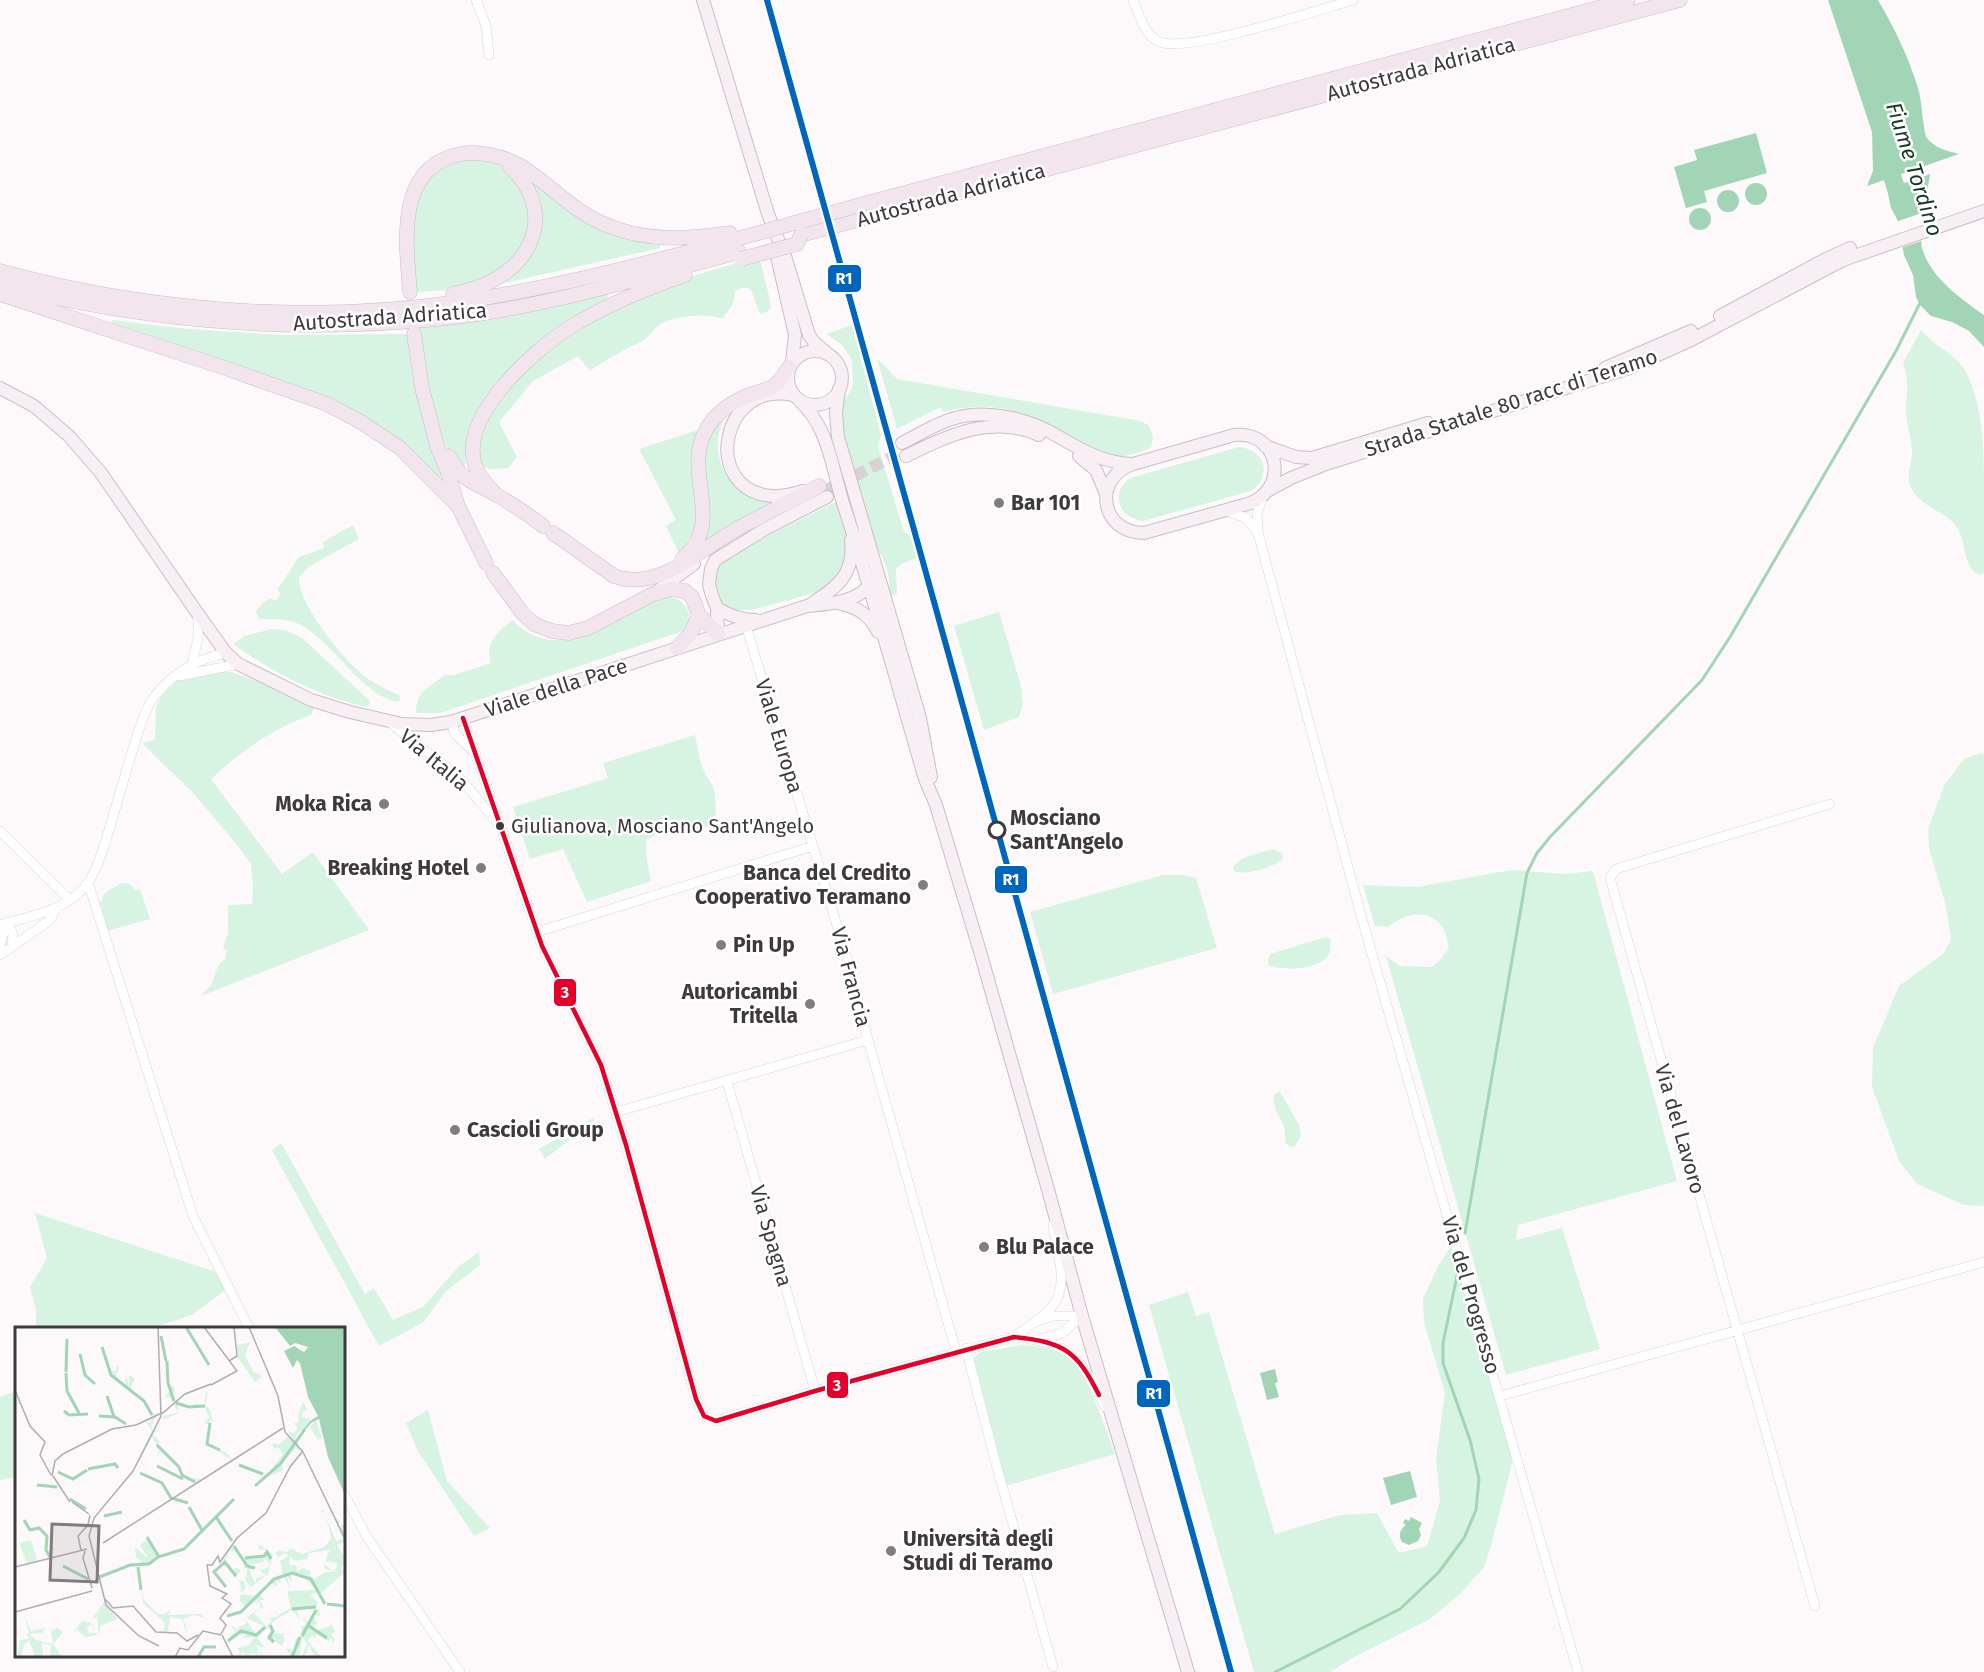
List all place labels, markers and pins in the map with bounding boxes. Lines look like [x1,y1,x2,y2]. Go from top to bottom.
place label: Bar 101 [1011,490,1080,516]
marker: Bar 101 [992,496,1006,510]
place label: Moka Rica [275,791,372,817]
marker: Moka Rica [377,797,391,811]
place label: Mosciano Sant'Angelo [1010,805,1123,855]
place label: Giulianova, Mosciano Sant'Angelo [511,814,814,838]
marker: Giulianova, Mosciano Sant'Angelo [494,820,506,832]
marker: Mosciano Sant'Angelo [988,821,1006,839]
place label: Breaking Hotel [327,855,470,881]
place label: Banca del Credito Cooperativo Teramano [695,860,911,910]
marker: Breaking Hotel [474,861,488,875]
marker: Banca del Credito Cooperativo Teramano [916,878,930,892]
place label: Pin Up [733,932,795,958]
marker: Pin Up [714,938,728,952]
place label: Autoricambi Tritella [681,979,798,1029]
marker: Autoricambi Tritella [803,997,817,1011]
place label: Cascioli Group [467,1117,604,1143]
marker: Cascioli Group [448,1123,462,1137]
place label: Blu Palace [996,1234,1094,1260]
marker: Blu Palace [977,1240,991,1254]
place label: Università degli Studi di Teramo [903,1526,1053,1576]
marker: Università degli Studi di Teramo [884,1544,898,1558]

